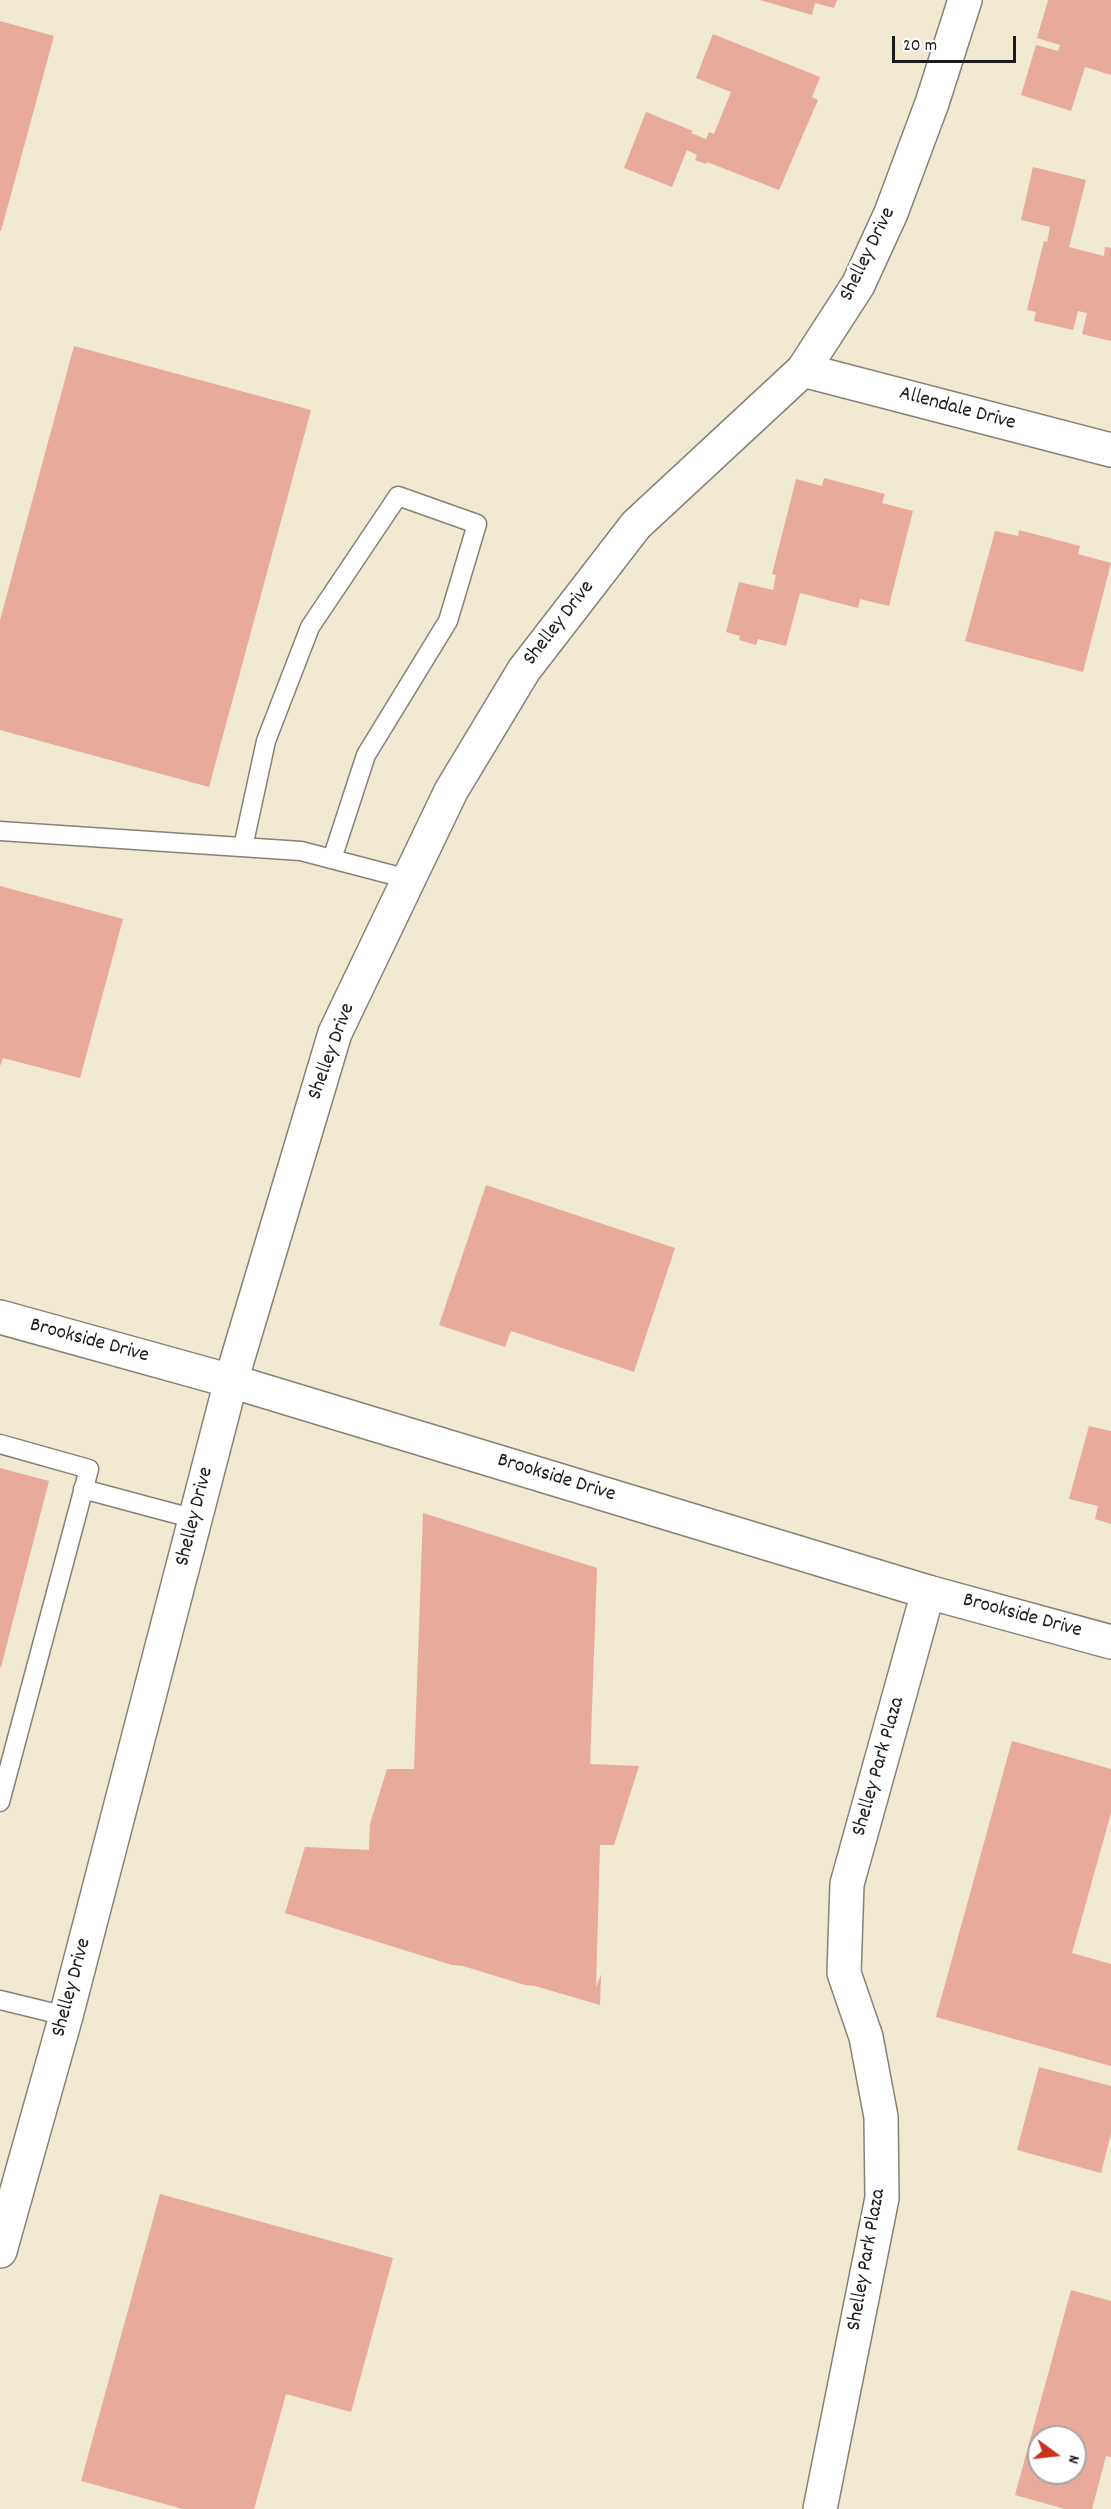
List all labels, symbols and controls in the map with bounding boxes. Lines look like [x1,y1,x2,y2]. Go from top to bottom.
scale bar [895,24,1020,62]
text: 20 m [903,34,937,59]
street label: Shelley Drive [836,204,902,306]
street label: Allendale Drive [896,382,1018,438]
street label: Shelley Drive [519,576,601,672]
street label: Shelley Drive [304,1000,362,1104]
street label: Brookside Drive [27,1314,151,1370]
street label: Brookside Drive [494,1449,618,1509]
street label: Shelley Drive [172,1465,220,1569]
street label: Brookside Drive [960,1589,1084,1645]
street label: Shelley Park Plaza [848,1695,912,1839]
street label: Shelley Drive [48,1936,98,2040]
street label: Shelley Park Plaza [843,2187,893,2333]
north arrow [1027,2425,1087,2485]
text: N [1061,2452,1085,2466]

